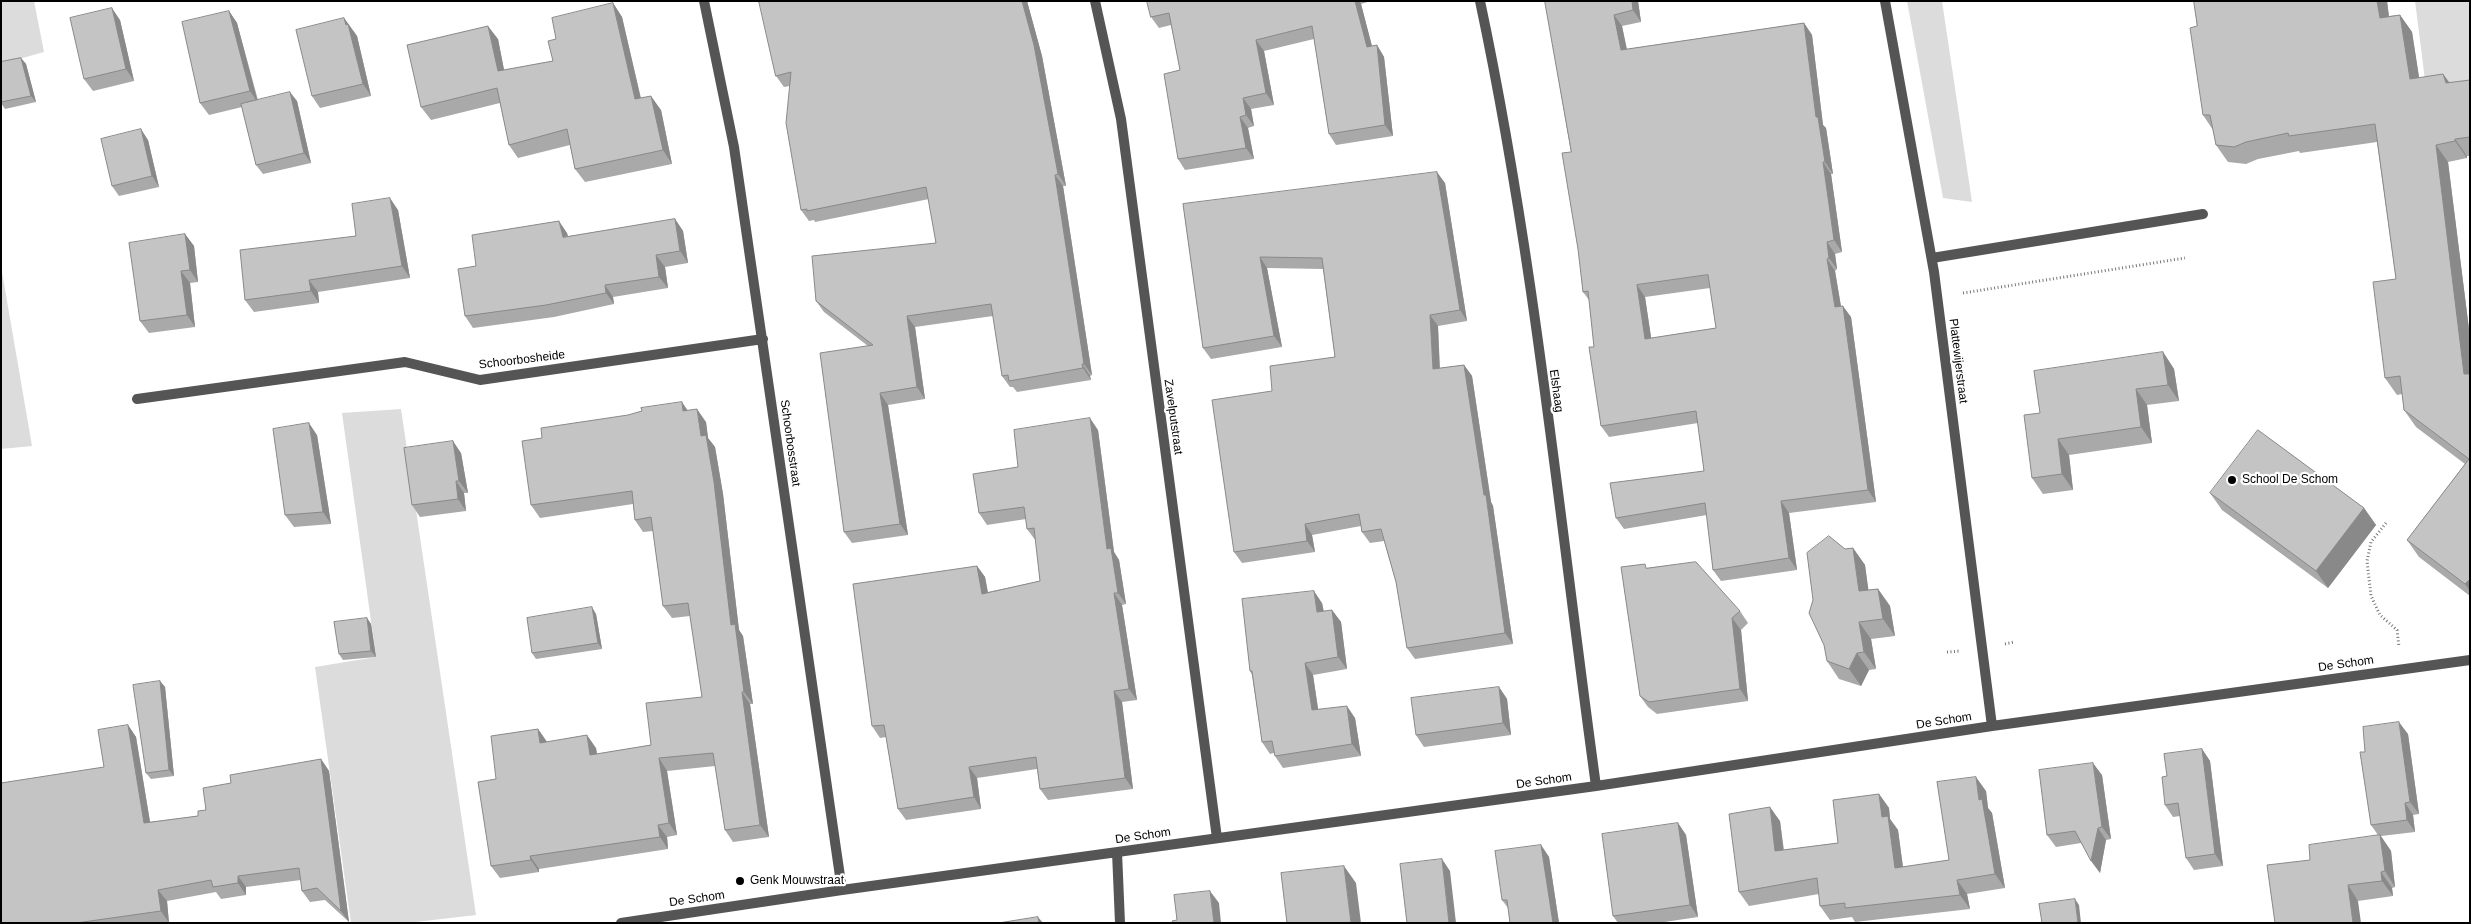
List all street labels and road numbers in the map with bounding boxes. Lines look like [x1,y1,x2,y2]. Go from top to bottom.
street label: Plattewijerstraat [1946,318,1970,404]
street label: Schoorbosheide [478,348,566,372]
street label: Elshaag [1546,369,1566,413]
street label: Zavelputstraat [1161,378,1185,456]
street label: Schoorbosstraat [777,399,803,487]
street label: De Schom [2317,653,2375,675]
street label: De Schom [1915,710,1973,732]
street label: De Schom [1515,770,1573,792]
street label: De Schom [1114,825,1172,847]
street label: De Schom [668,888,726,910]

